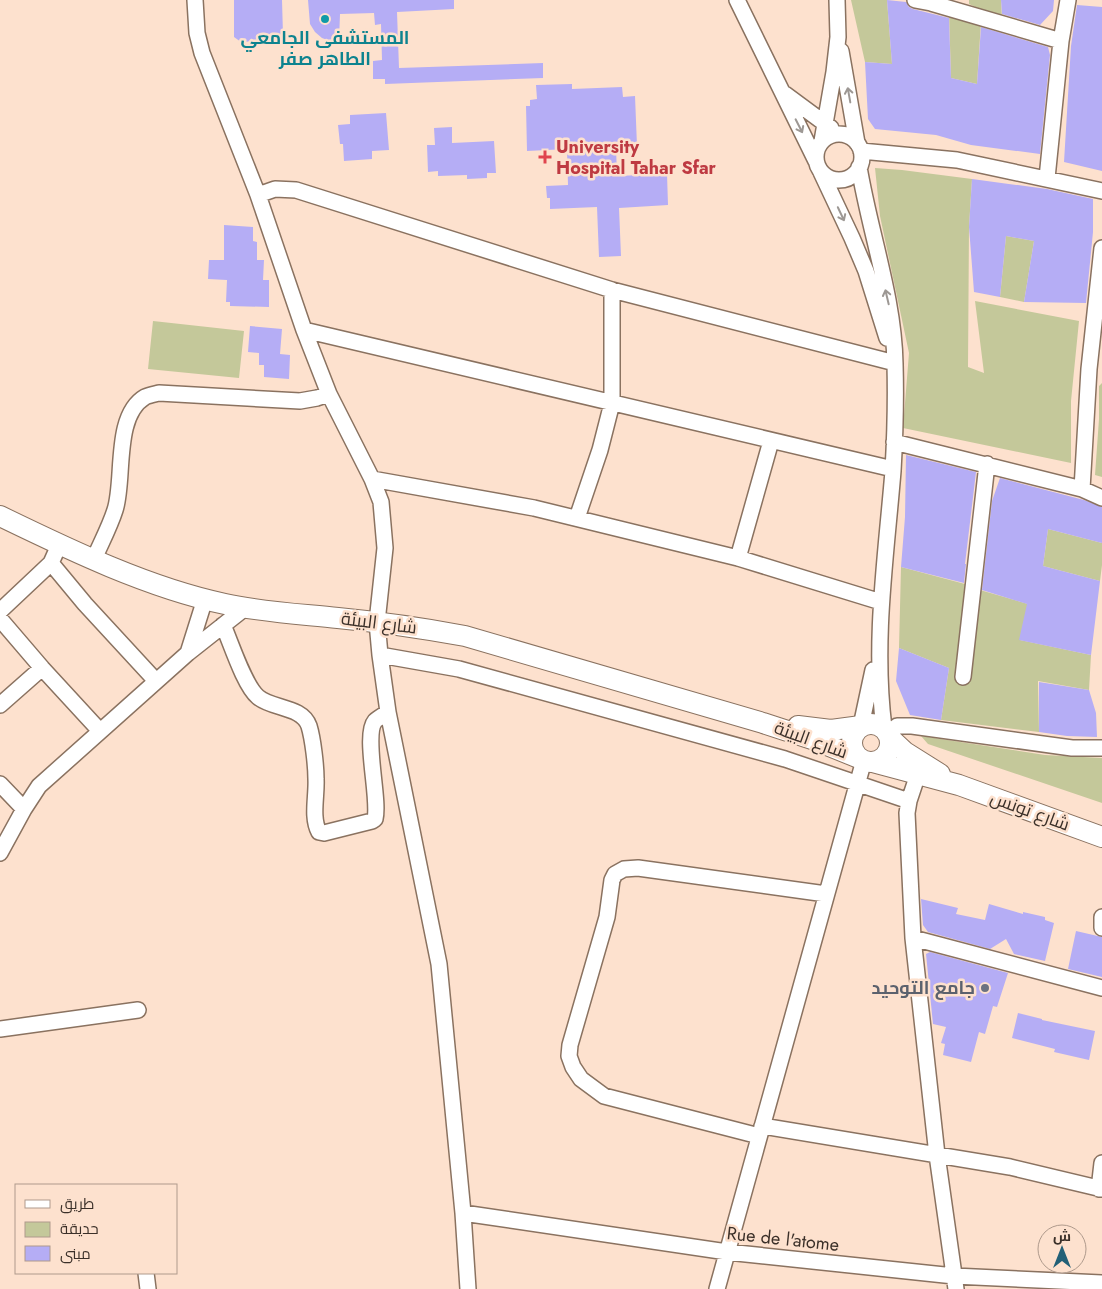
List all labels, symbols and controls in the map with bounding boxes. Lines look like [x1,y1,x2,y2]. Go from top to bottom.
marker: المستشفى الجامعي الطاهر صفر [319,13,331,25]
place label: المستشفى الجامعي الطاهر صفر [241,25,409,72]
one-way arrow [844,87,854,103]
one-way arrow [795,118,804,133]
place label: University Hospital Tahar Sfar [556,134,717,181]
marker: University Hospital Tahar Sfar [538,150,552,164]
one-way arrow [837,206,846,221]
one-way arrow [882,290,891,306]
street label: شارع البيئة [340,605,418,641]
street label: شارع البيئة [771,715,851,765]
street label: شارع تونس [987,785,1073,837]
place label: جامع التوحيد [872,975,975,1001]
marker: جامع التوحيد [979,982,991,994]
legend [15,1184,178,1274]
text: طريق [60,1193,94,1215]
text: حديقة [60,1218,99,1240]
street label: Rue de l'atome [726,1220,840,1258]
north arrow [1037,1224,1087,1274]
text: ش [1053,1226,1071,1246]
text: مبنى [60,1243,91,1265]

